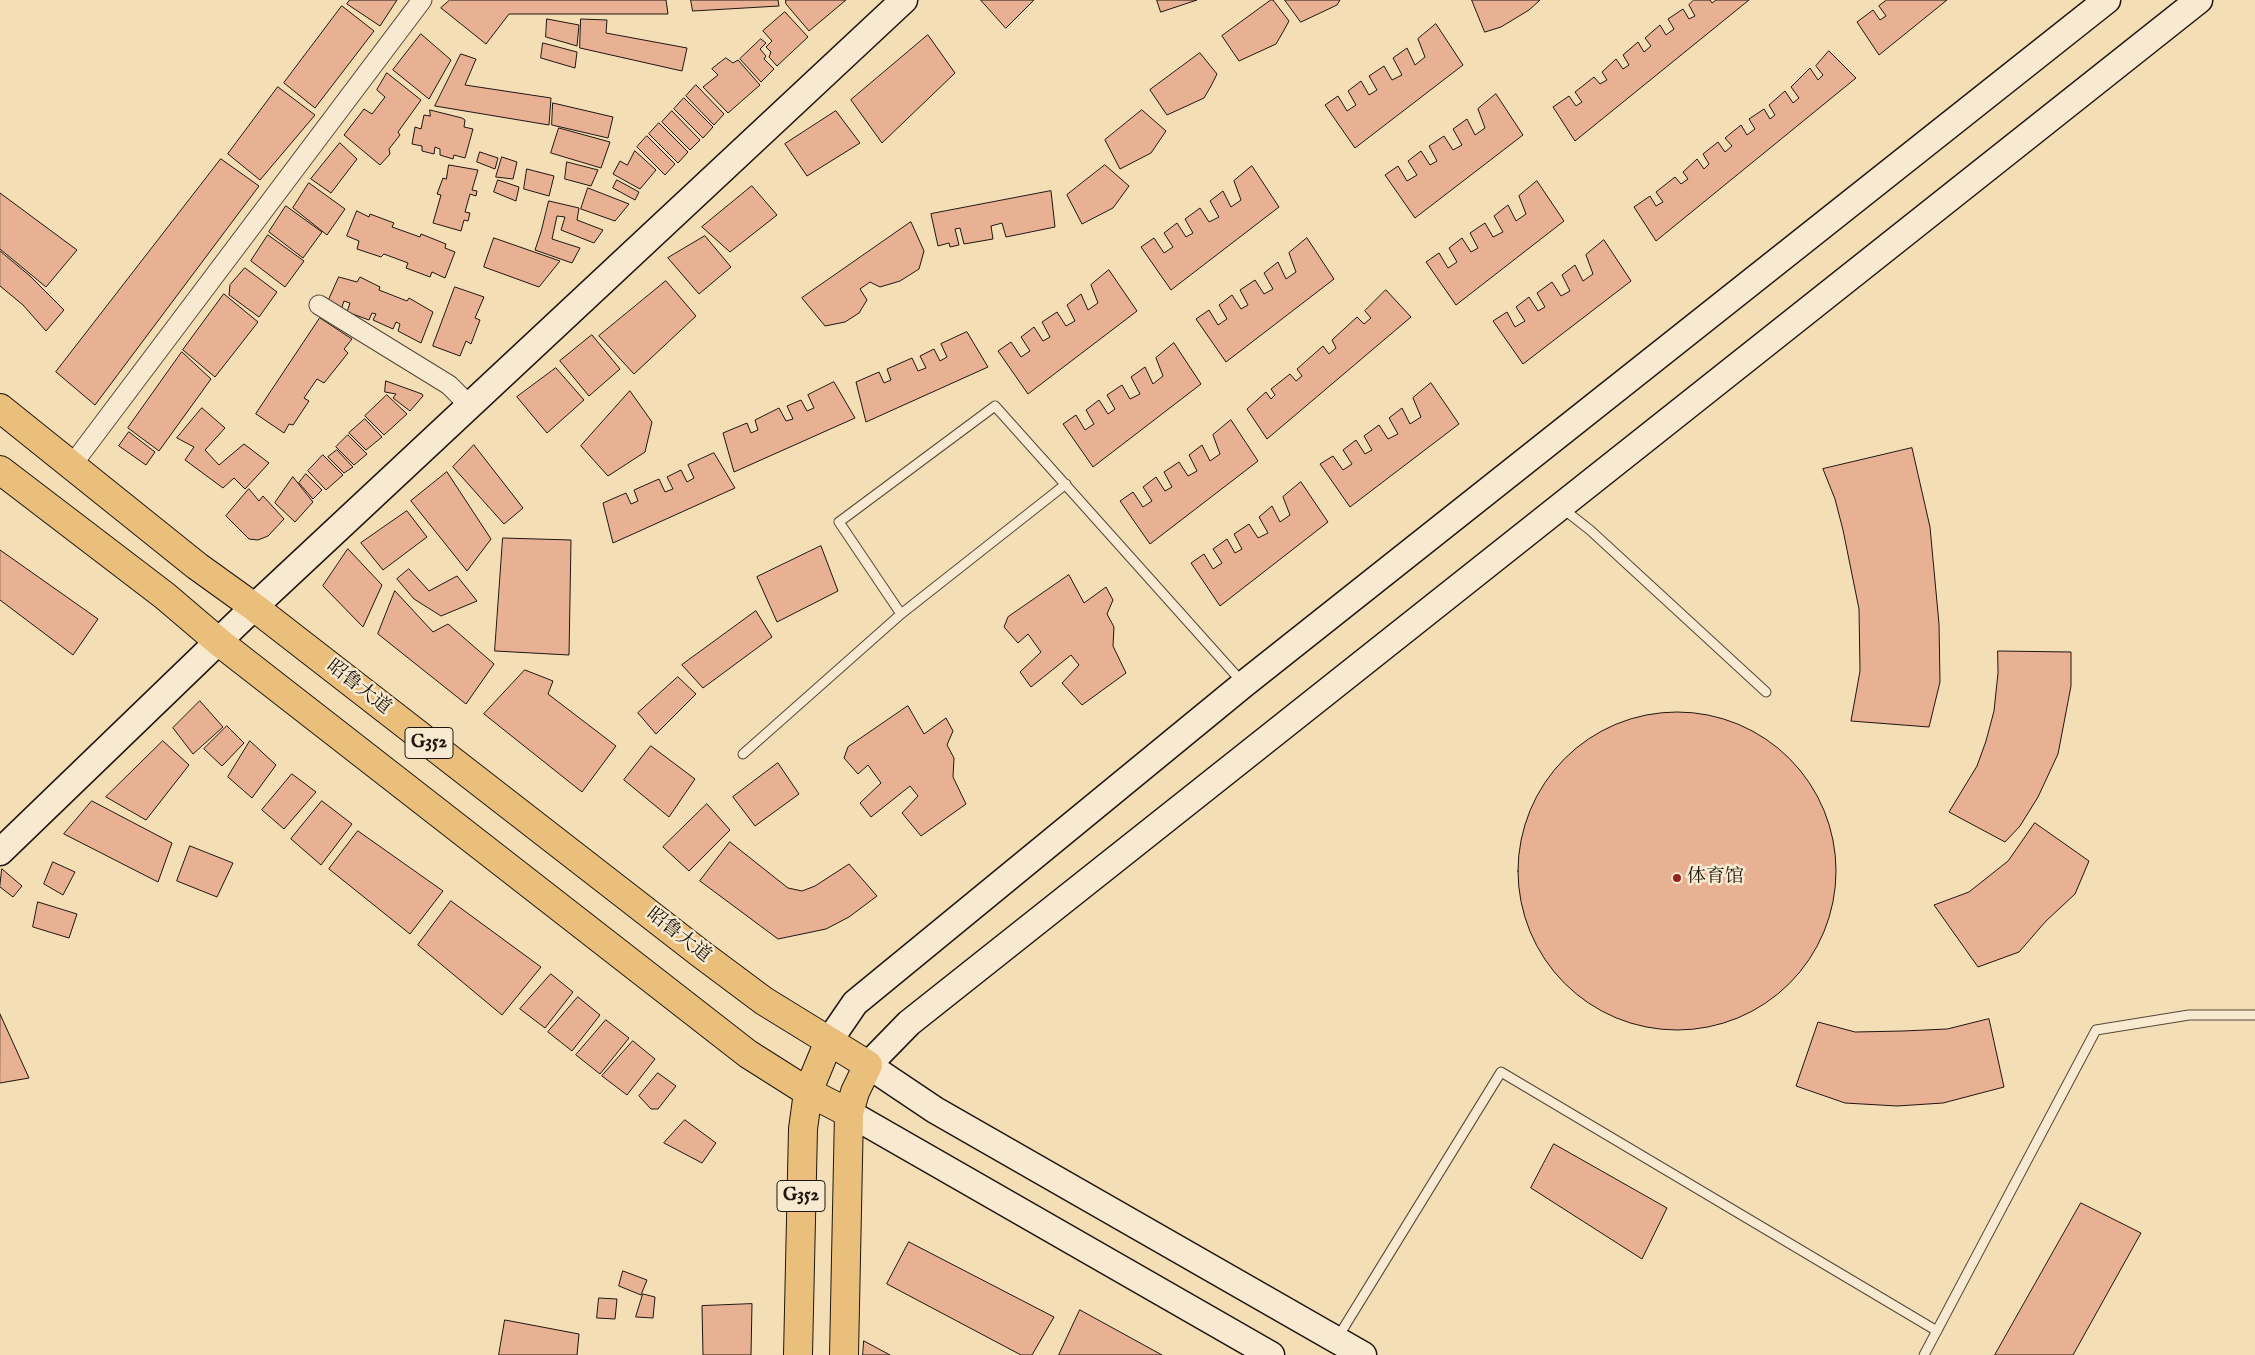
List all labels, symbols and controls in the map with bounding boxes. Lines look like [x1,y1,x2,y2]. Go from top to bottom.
street label: 昭鲁大道 [321,656,395,720]
road number: G352 [405,728,453,758]
place label: 体育馆 [1687,867,1744,889]
marker: 体育馆 [1671,872,1683,884]
street label: 昭鲁大道 [641,904,715,968]
road number: G352 [777,1180,825,1212]

